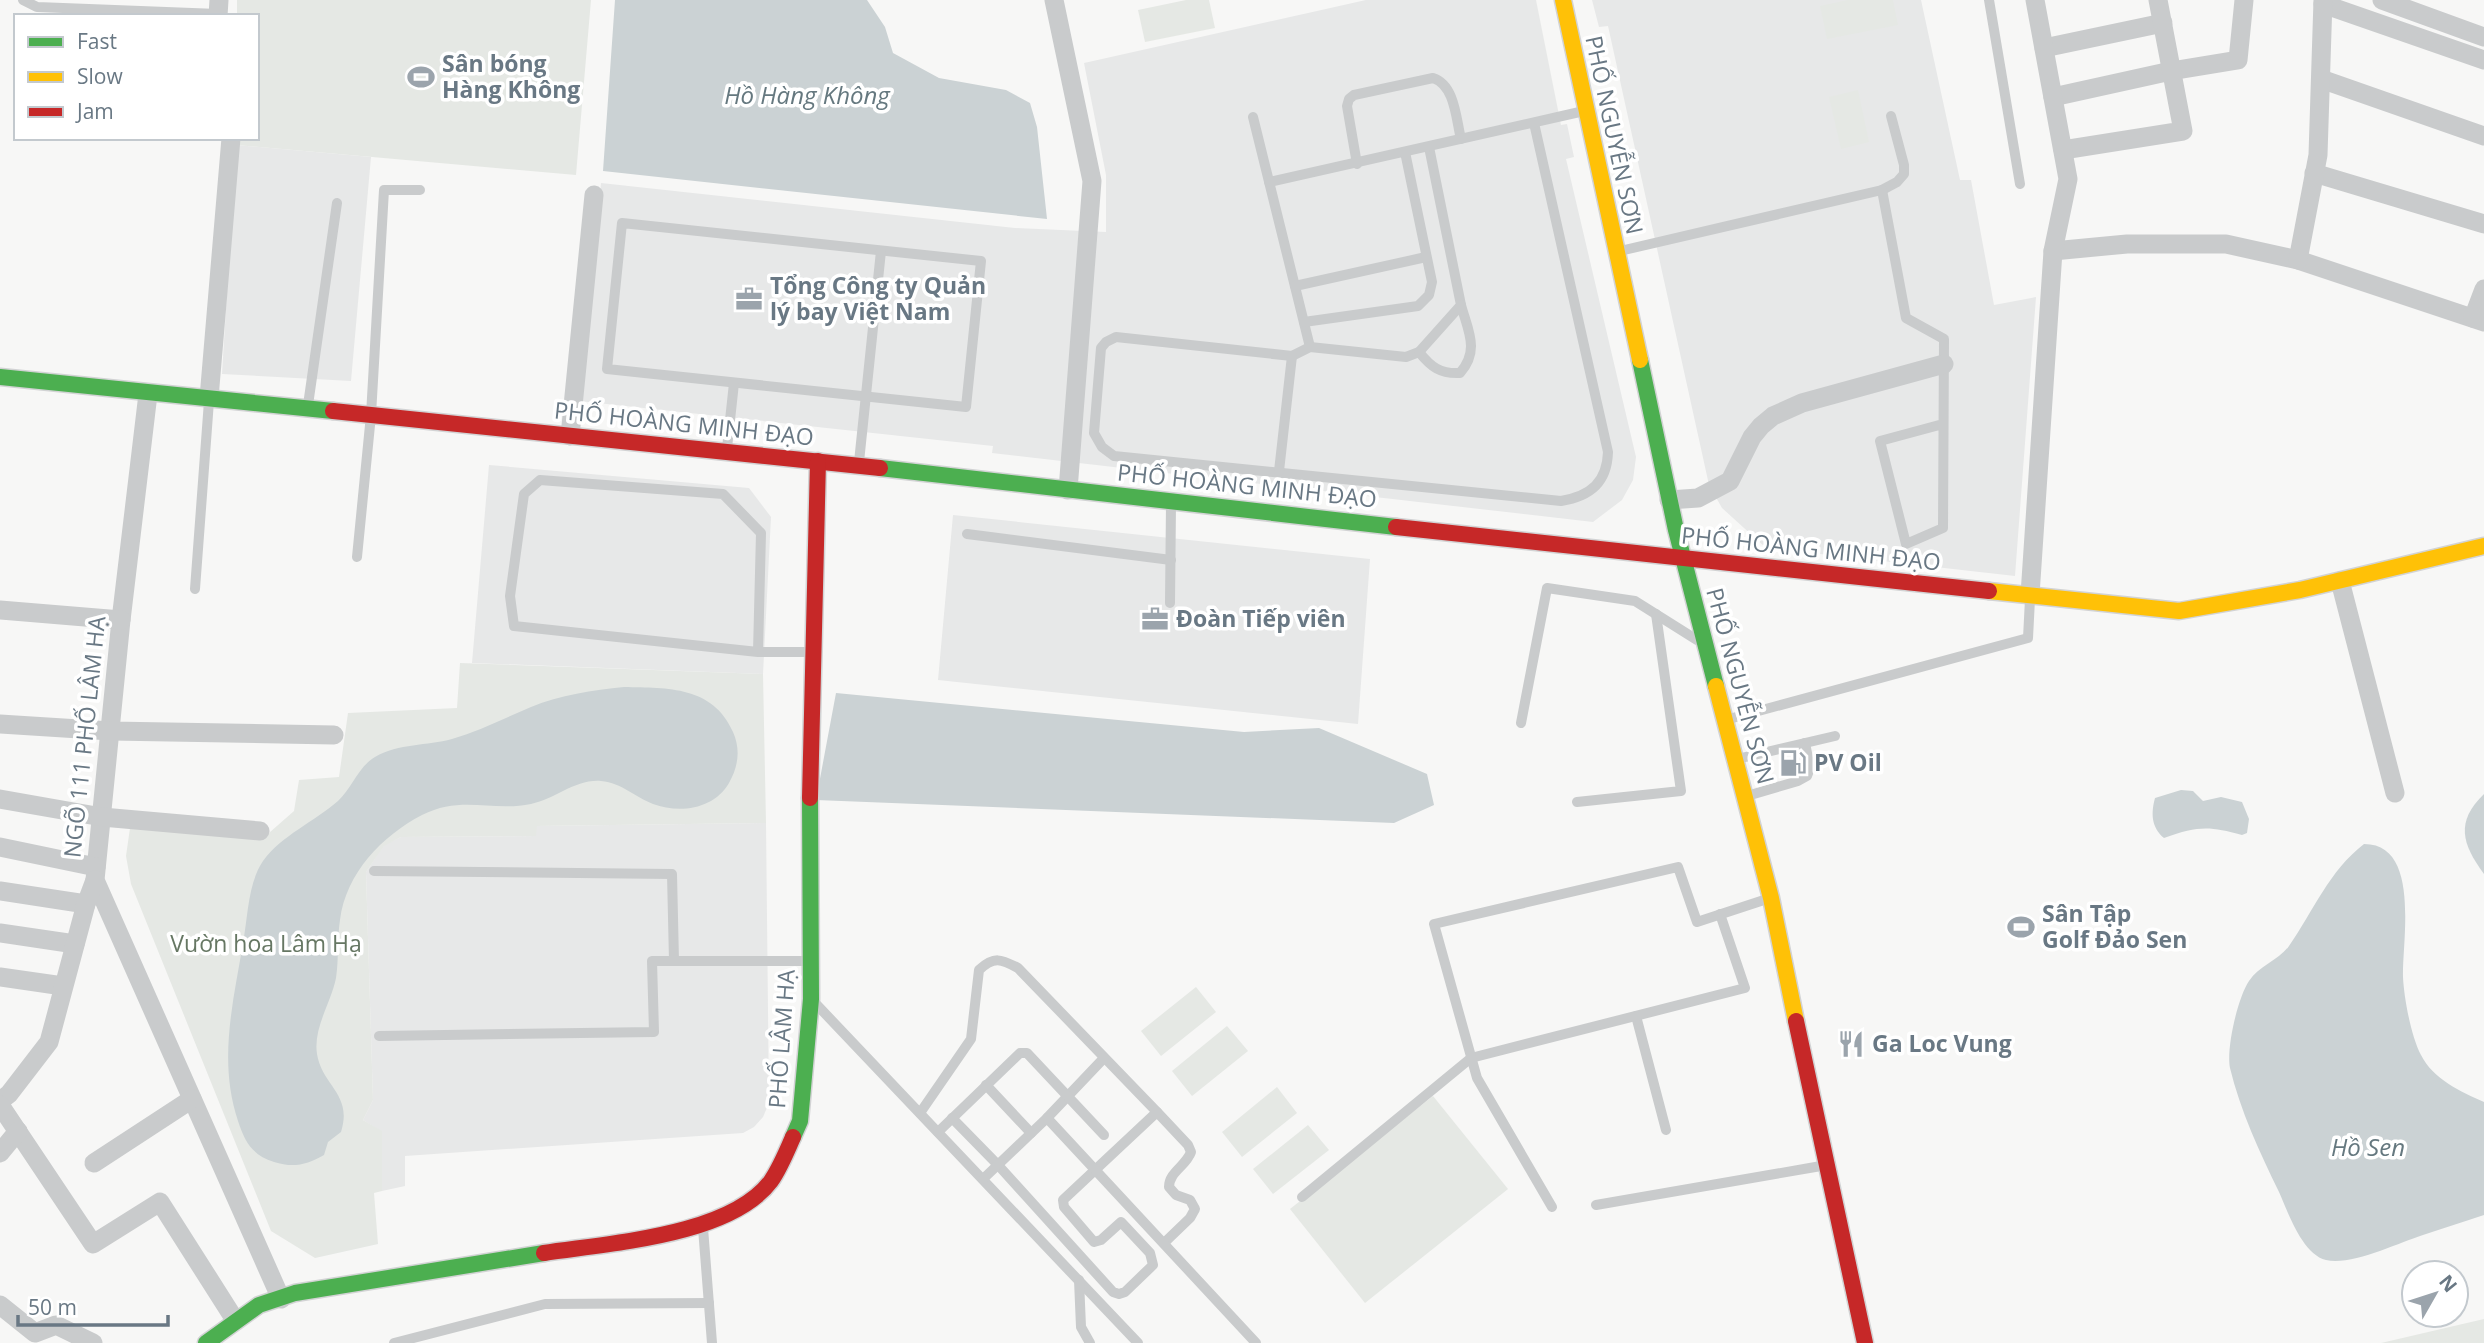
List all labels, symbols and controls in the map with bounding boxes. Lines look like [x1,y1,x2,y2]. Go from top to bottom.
legend [14,14,259,140]
text: Fast [77,27,117,55]
street label: PHỐ NGUYỄN SƠN [1578,33,1652,237]
place label: Sân bóng Hàng Không [442,47,580,105]
text: Slow [77,62,123,90]
sports icon: Sân bóng Hàng Không [406,62,436,92]
water label: Hồ Hàng Không [724,78,891,111]
text: Jam [75,97,114,125]
place label: Tổng Công ty Quản lý bay Việt Nam [770,269,986,327]
office icon: Tổng Công ty Quản lý bay Việt Nam [734,284,764,314]
street label: PHỐ HOÀNG MINH ĐẠO [553,393,815,453]
street label: PHỐ HOÀNG MINH ĐẠO [1116,455,1378,515]
street label: PHỐ HOÀNG MINH ĐẠO [1680,518,1942,578]
street label: PHỐ NGUYỄN SƠN [1699,584,1783,788]
place label: Đoàn Tiếp viên [1176,602,1346,634]
office icon: Đoàn Tiếp viên [1140,604,1170,634]
street label: NGÕ 111 PHỐ LÂM HẠ [55,614,113,859]
place label: PV Oil [1814,746,1882,778]
fuel station icon: PV Oil [1778,748,1808,778]
place label: Sân Tập Golf Đảo Sen [2042,897,2187,955]
sports icon: Sân Tập Golf Đảo Sen [2006,912,2036,942]
park label: Vườn hoa Lâm Hạ [170,927,362,959]
street label: PHỐ LÂM HẠ [760,968,802,1110]
place label: Ga Loc Vung [1872,1027,2012,1059]
restaurant icon: Ga Loc Vung [1836,1029,1866,1059]
water label: Hồ Sen [2331,1130,2405,1163]
north arrow [2400,1259,2470,1329]
text: N [2433,1269,2463,1297]
scale bar [18,1284,168,1328]
text: 50 m [28,1293,77,1321]

